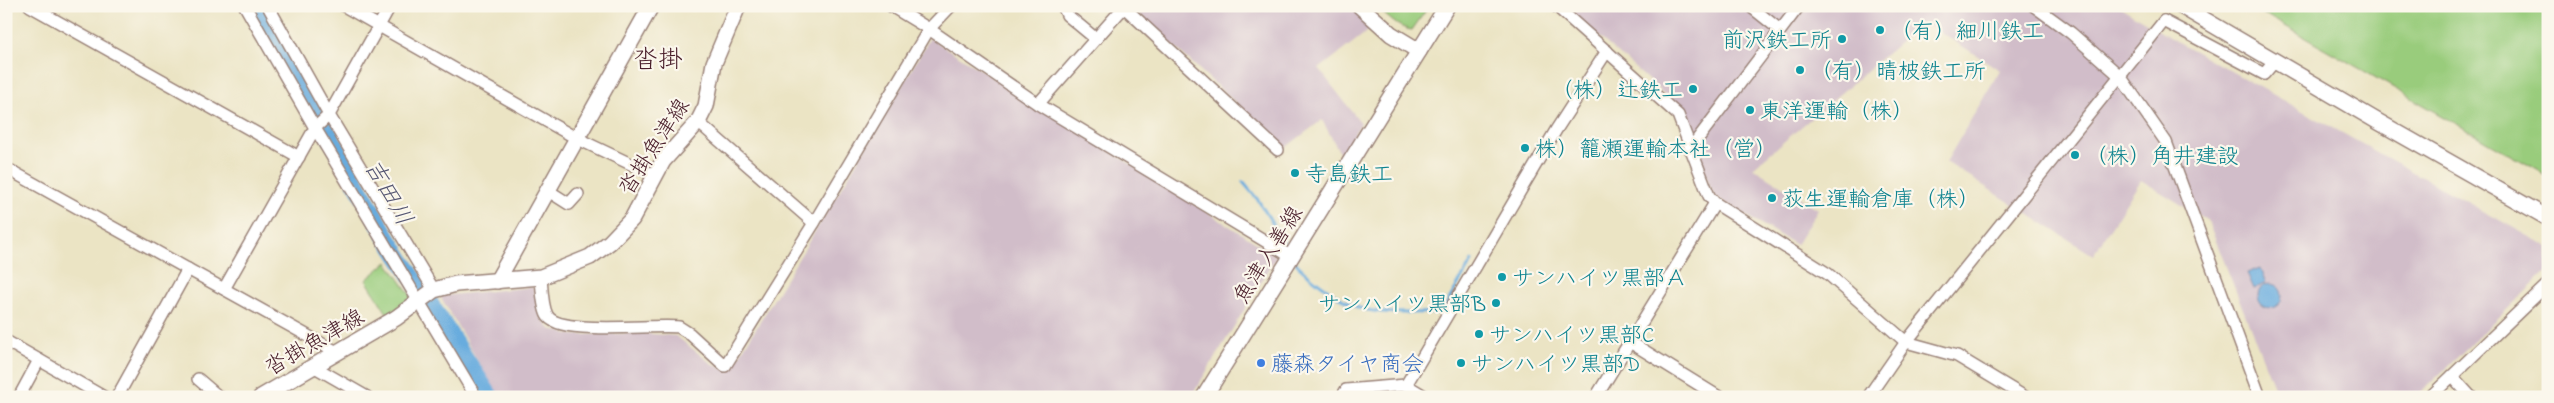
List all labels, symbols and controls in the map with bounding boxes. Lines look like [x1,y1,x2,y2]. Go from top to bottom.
place label: （有）細川鉄工 [1890,17,2044,49]
marker: （有）細川鉄工 [1874,24,1886,36]
place label: 前沢鉄工所 [1722,26,1832,58]
marker: 前沢鉄工所 [1836,33,1848,45]
district label: 沓掛 [633,43,683,79]
place label: （有）晴柀鉄工所 [1810,57,1986,89]
marker: （有）晴柀鉄工所 [1794,64,1806,76]
place label: （株）辻鉄工 [1551,76,1683,108]
marker: （株）辻鉄工 [1687,83,1699,95]
street label: 沓掛魚津線 [612,93,699,202]
place label: 東洋運輸（株） [1760,97,1914,129]
marker: 東洋運輸（株） [1744,104,1756,116]
place label: 株）籠瀬運輸本社（営） [1535,135,1777,167]
marker: 株）籠瀬運輸本社（営） [1519,142,1531,154]
place label: （株）角井建設 [2085,142,2239,174]
marker: （株）角井建設 [2069,149,2081,161]
water label: 吉田川 [354,153,420,233]
place label: 寺島鉄工 [1305,160,1393,192]
marker: 寺島鉄工 [1289,167,1301,179]
place label: 荻生運輸倉庫（株） [1782,185,1980,217]
marker: 荻生運輸倉庫（株） [1766,192,1778,204]
street label: 魚津入善線 [1227,200,1312,311]
place label: サンハイツ黒部Ａ [1512,264,1687,296]
marker: サンハイツ黒部Ａ [1496,271,1508,283]
place label: サンハイツ黒部B [1318,290,1486,322]
marker: サンハイツ黒部B [1490,297,1502,309]
street label: 沓掛魚津線 [260,302,371,385]
place label: サンハイツ黒部C [1489,321,1654,353]
marker: サンハイツ黒部C [1473,328,1485,340]
place label: 藤森タイヤ商会 [1271,350,1424,382]
place label: サンハイツ黒部D [1471,350,1640,382]
marker: 藤森タイヤ商会 [1255,357,1267,369]
marker: サンハイツ黒部D [1455,357,1467,369]

